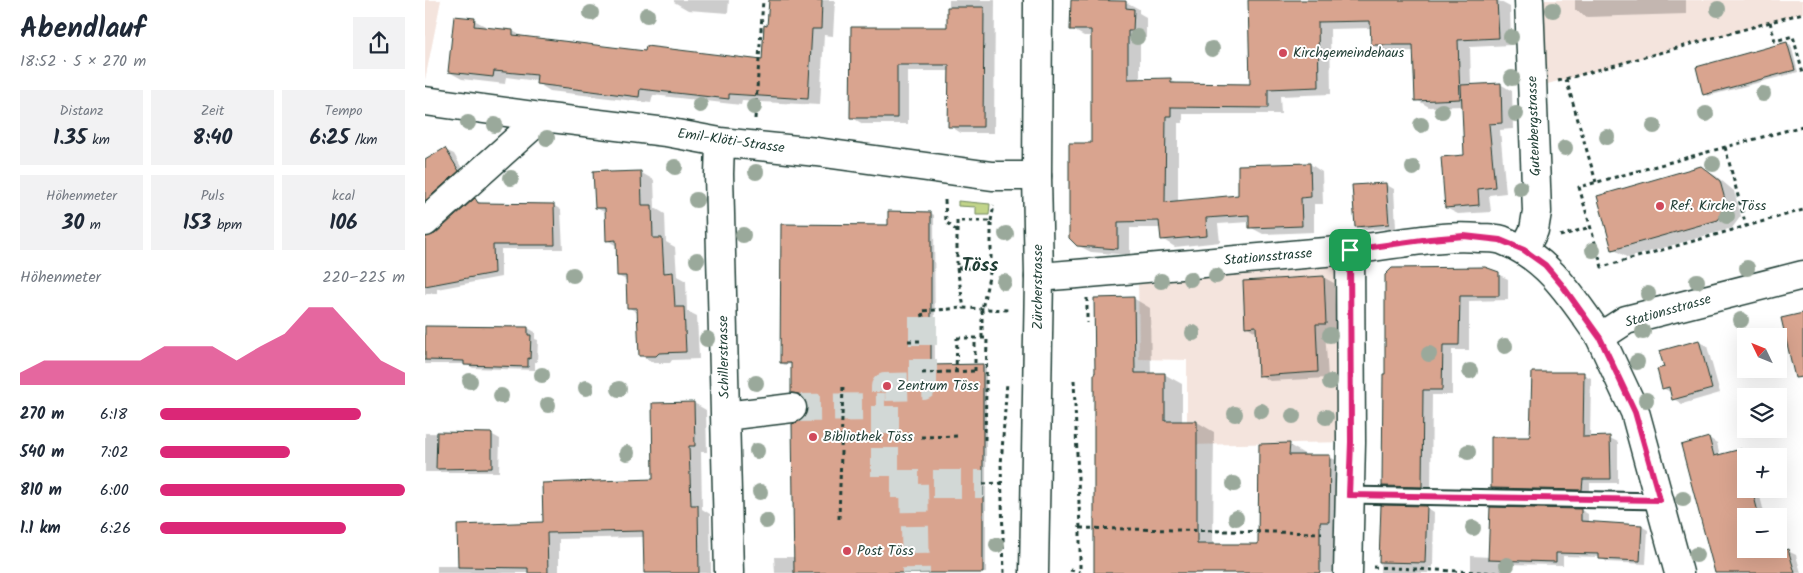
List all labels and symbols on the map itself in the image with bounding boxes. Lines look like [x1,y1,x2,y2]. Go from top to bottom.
place label: Kirchgemeindehaus [1293,42,1404,64]
marker: Kirchgemeindehaus [1277,47,1289,59]
street label: Gutenbergstrasse [1521,75,1547,176]
street label: Emil-Klöti-Strasse [676,123,787,160]
place label: Ref. Kirche Töss [1670,195,1766,217]
marker: Ref. Kirche Töss [1654,200,1666,212]
pin [1329,229,1371,271]
street label: Stationsstrasse [1223,242,1314,272]
street label: Zürcherstrasse [1027,244,1049,330]
district label: Töss [962,251,998,281]
street label: Stationsstrasse [1622,288,1714,334]
street label: Schillerstrasse [712,315,736,399]
north arrow [1737,328,1787,378]
place label: Zentrum Töss [897,375,979,397]
marker: Zentrum Töss [881,380,893,392]
place label: Bibliothek Töss [823,426,913,448]
marker: Bibliothek Töss [807,431,819,443]
place label: Post Töss [857,540,914,562]
marker: Post Töss [841,545,853,557]

